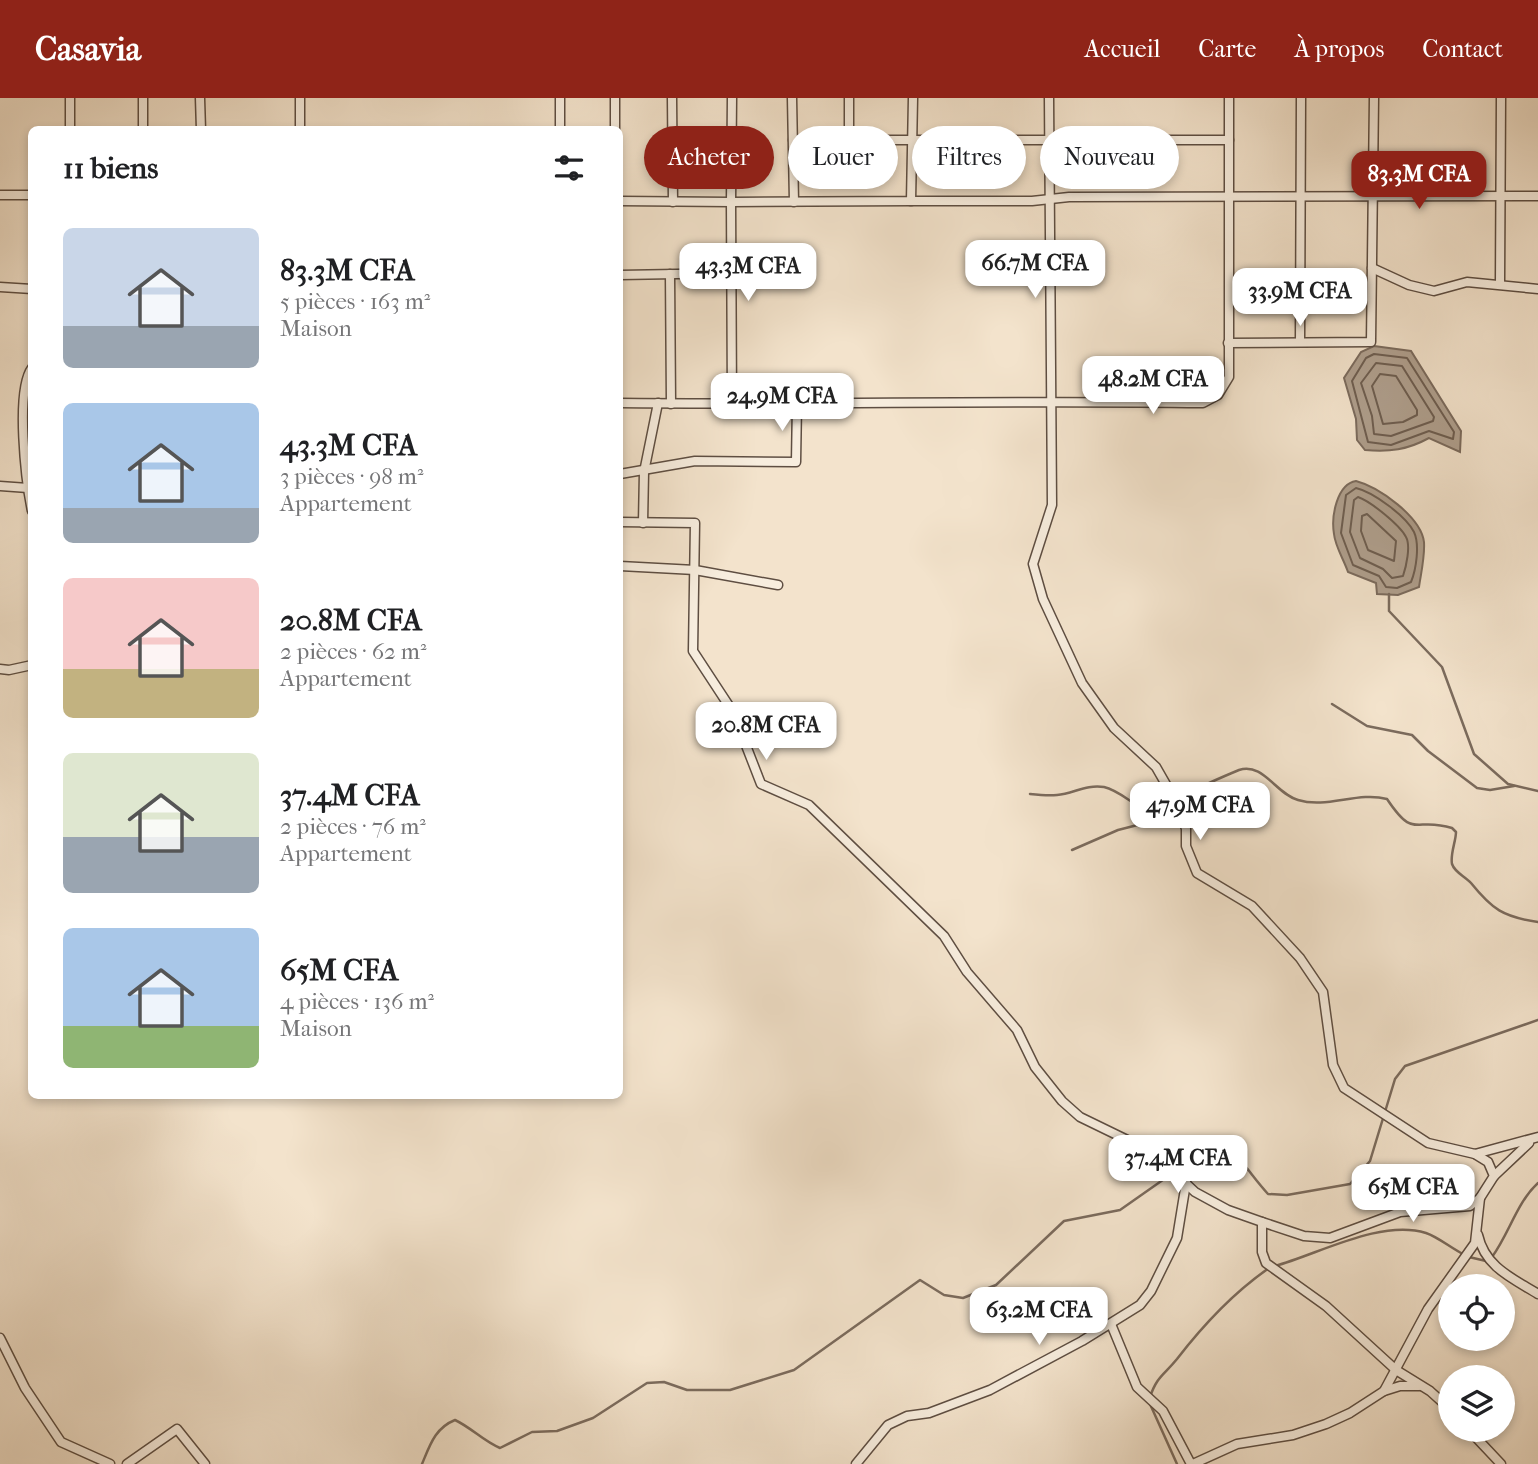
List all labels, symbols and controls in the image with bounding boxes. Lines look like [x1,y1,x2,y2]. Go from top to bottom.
text: Casavia [35,30,141,69]
text: Accueil [1085,35,1160,63]
text: Carte [1198,35,1256,63]
text: À propos [1294,35,1384,63]
text: Contact [1422,35,1503,63]
chip: Acheter [644,126,774,189]
chip: Louer [788,126,898,189]
chip: Filtres [912,126,1026,189]
chip: Nouveau [1040,126,1179,189]
icon: filters [550,149,588,187]
text: 11 biens [63,151,158,186]
pin: 83.3M CFA [1339,152,1499,211]
text: 83.3M CFA [1367,160,1471,187]
pin: 66.7M CFA [955,240,1115,300]
pin: 43.3M CFA [668,244,828,303]
text: 66.7M CFA [981,249,1089,276]
text: 43.3M CFA [695,252,801,279]
text: 83.3M CFA [280,253,415,288]
icon: home [119,256,203,340]
pin: 33.9M CFA [1220,268,1380,328]
text: 33.9M CFA [1248,277,1352,304]
text: 5 pièces · 163 m² [280,288,430,315]
text: Maison [280,315,352,342]
pin: 48.2M CFA [1073,356,1233,416]
text: 48.2M CFA [1098,365,1208,392]
pin: 24.9M CFA [702,374,862,433]
text: 24.9M CFA [727,382,837,409]
text: 43.3M CFA [280,428,417,463]
icon: home [119,431,203,515]
text: 3 pièces · 98 m² [280,463,423,490]
text: Appartement [280,490,412,517]
text: 20.8M CFA [280,603,422,638]
icon: home [119,606,203,690]
text: 2 pièces · 62 m² [280,638,426,665]
text: Appartement [280,665,412,692]
pin: 20.8M CFA [686,702,846,762]
text: 20.8M CFA [712,711,820,738]
text: 37.4M CFA [280,778,420,813]
icon: home [119,781,203,865]
pin: 47.9M CFA [1120,782,1280,842]
text: 47.9M CFA [1146,791,1254,818]
text: 2 pièces · 76 m² [280,813,426,840]
text: Appartement [280,840,412,867]
text: 65M CFA [280,953,398,988]
icon: home [119,956,203,1040]
text: 4 pièces · 136 m² [280,988,434,1015]
text: Maison [280,1015,352,1042]
pin: 37.4M CFA [1098,1136,1258,1195]
text: 37.4M CFA [1124,1144,1232,1171]
pin: 65M CFA [1348,1164,1478,1224]
text: 65M CFA [1368,1173,1458,1200]
map controls [1438,1274,1515,1442]
button: locate [1438,1274,1515,1351]
pin: 63.2M CFA [959,1288,1119,1347]
text: 63.2M CFA [986,1296,1092,1323]
button: layers [1438,1365,1515,1442]

